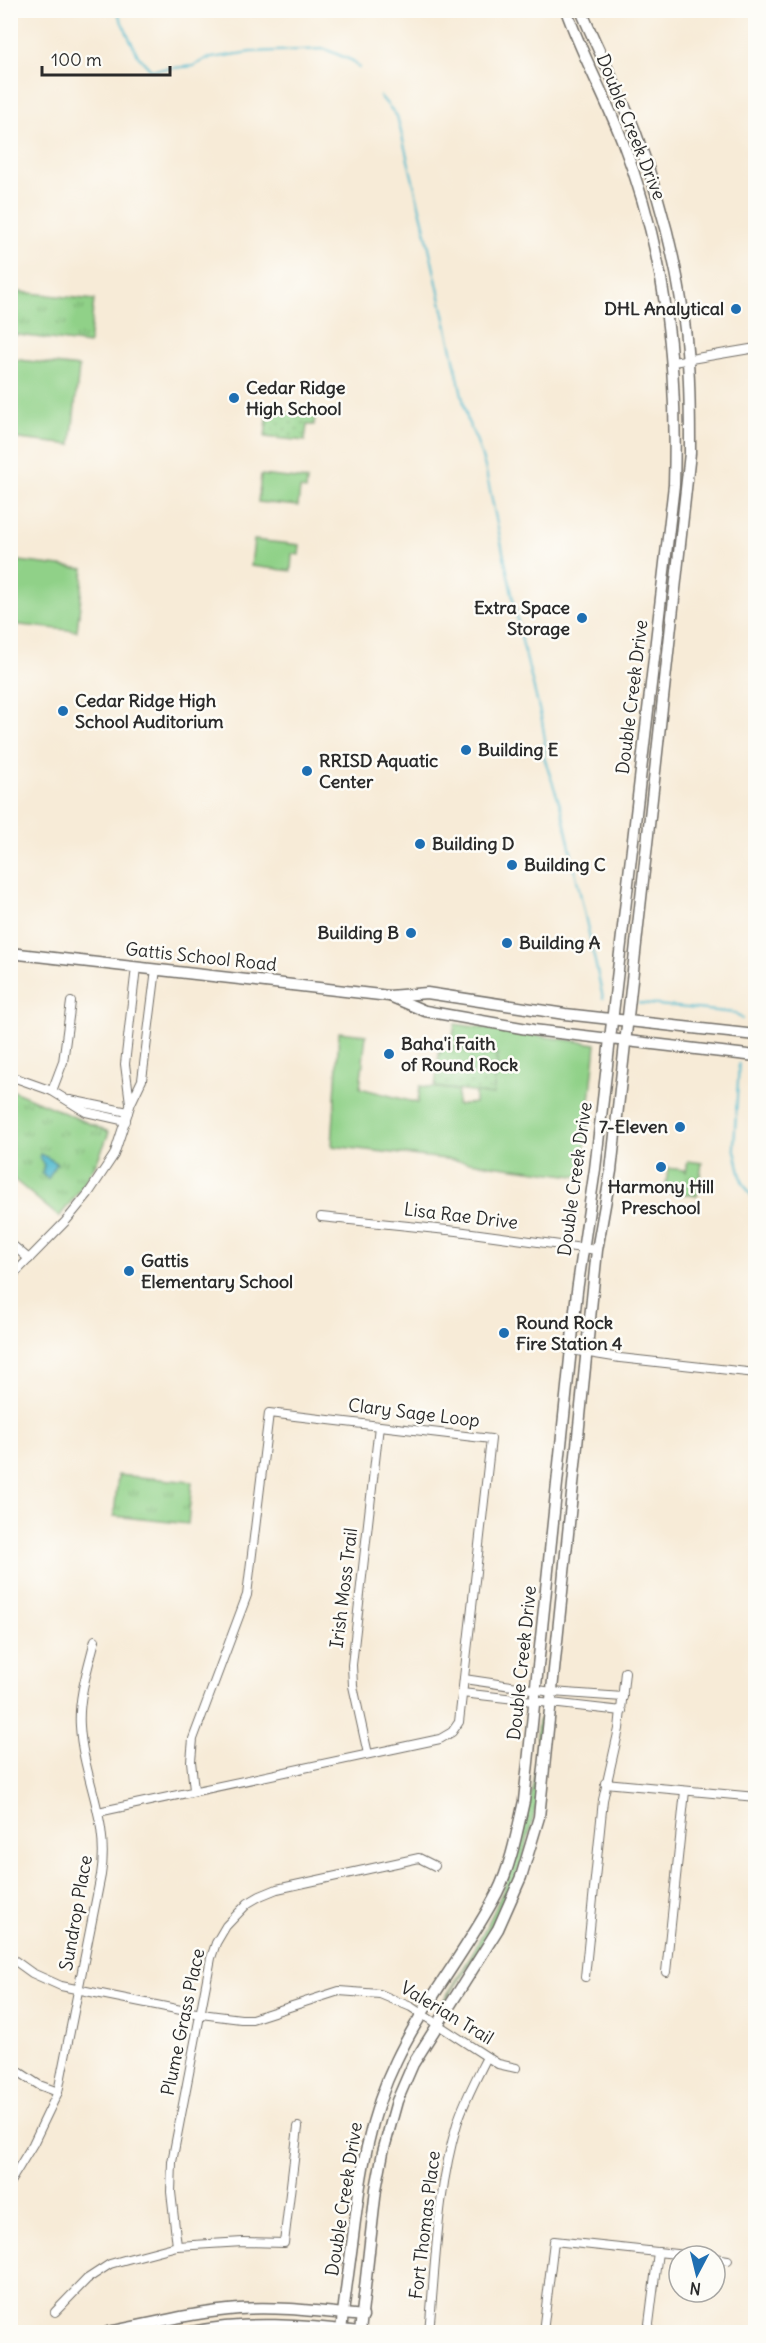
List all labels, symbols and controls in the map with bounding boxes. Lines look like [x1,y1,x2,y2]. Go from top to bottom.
scale bar [42,39,170,77]
text: 100 m [51,48,102,71]
street label: Double Creek Drive [592,50,671,203]
place label: DHL Analytical [604,297,724,320]
marker: DHL Analytical [729,302,743,316]
place label: Cedar Ridge High School [246,376,346,420]
marker: Cedar Ridge High School [227,391,241,405]
place label: Extra Space Storage [474,596,570,640]
marker: Extra Space Storage [575,611,589,625]
street label: Double Creek Drive [611,618,652,775]
place label: Cedar Ridge High School Auditorium [75,689,224,733]
marker: Cedar Ridge High School Auditorium [56,704,70,718]
place label: Building E [478,738,559,761]
marker: Building E [459,743,473,757]
place label: RRISD Aquatic Center [319,749,438,793]
marker: RRISD Aquatic Center [300,764,314,778]
place label: Building D [432,832,515,855]
marker: Building D [413,837,427,851]
place label: Building C [524,853,606,876]
marker: Building C [505,858,519,872]
place label: Building B [317,921,399,944]
marker: Building B [404,926,418,940]
place label: Building A [519,931,601,954]
marker: Building A [500,936,514,950]
street label: Gattis School Road [124,937,278,976]
place label: Baha'i Faith of Round Rock [401,1032,518,1076]
marker: Baha'i Faith of Round Rock [382,1047,396,1061]
street label: Double Creek Drive [552,1100,597,1257]
place label: 7-Eleven [599,1115,669,1138]
marker: 7-Eleven [673,1120,687,1134]
marker: Harmony Hill Preschool [654,1160,668,1174]
place label: Harmony Hill Preschool [608,1175,714,1219]
street label: Lisa Rae Drive [403,1197,519,1234]
place label: Gattis Elementary School [141,1249,293,1293]
marker: Gattis Elementary School [122,1264,136,1278]
place label: Round Rock Fire Station 4 [516,1311,623,1355]
marker: Round Rock Fire Station 4 [497,1326,511,1340]
street label: Clary Sage Loop [347,1393,481,1432]
street label: Irish Moss Trail [325,1527,362,1649]
street label: Double Creek Drive [502,1585,541,1741]
street label: Sundrop Place [54,1853,97,1972]
street label: Plume Grass Place [156,1946,209,2098]
street label: Valerian Trail [397,1976,498,2049]
street label: Double Creek Drive [320,2120,367,2277]
street label: Fort Thomas Place [404,2149,445,2300]
north arrow [667,2244,727,2304]
text: N [688,2278,702,2299]

